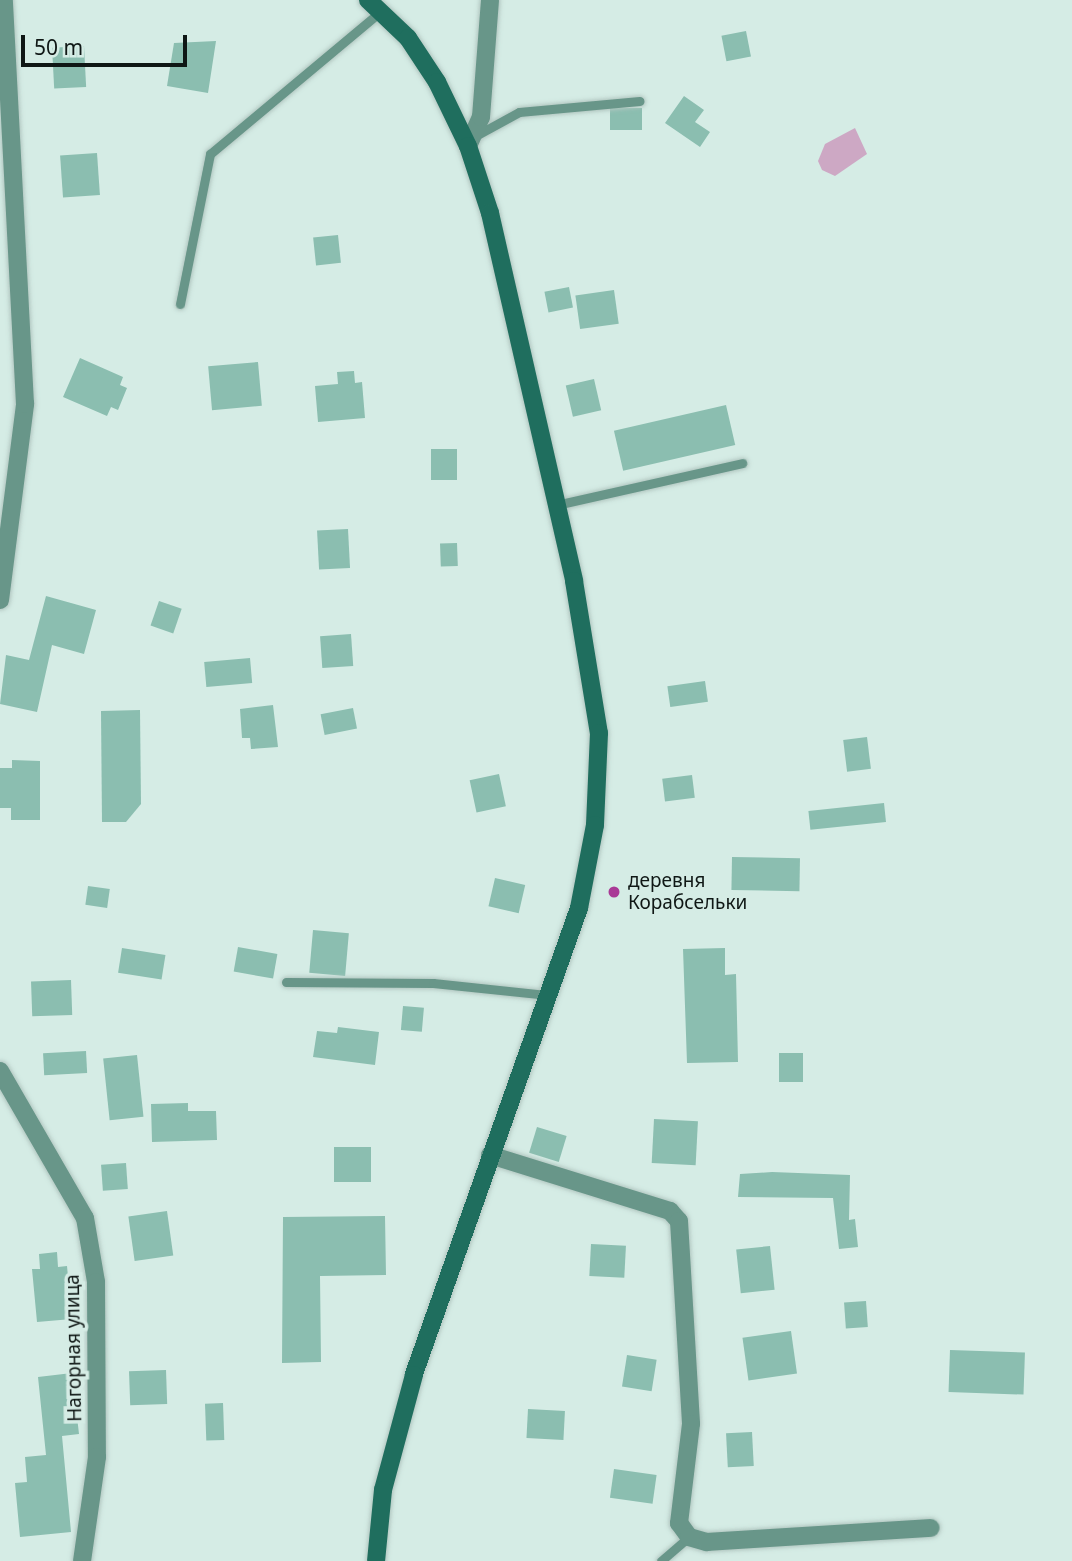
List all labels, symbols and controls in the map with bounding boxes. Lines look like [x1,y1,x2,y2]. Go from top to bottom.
scale bar [24,21,191,65]
text: 50 m [34,33,83,61]
place label: деревня Корабсельки [628,870,747,914]
marker: деревня Корабсельки [606,884,622,900]
street label: Нагорная улица [61,1274,87,1422]

